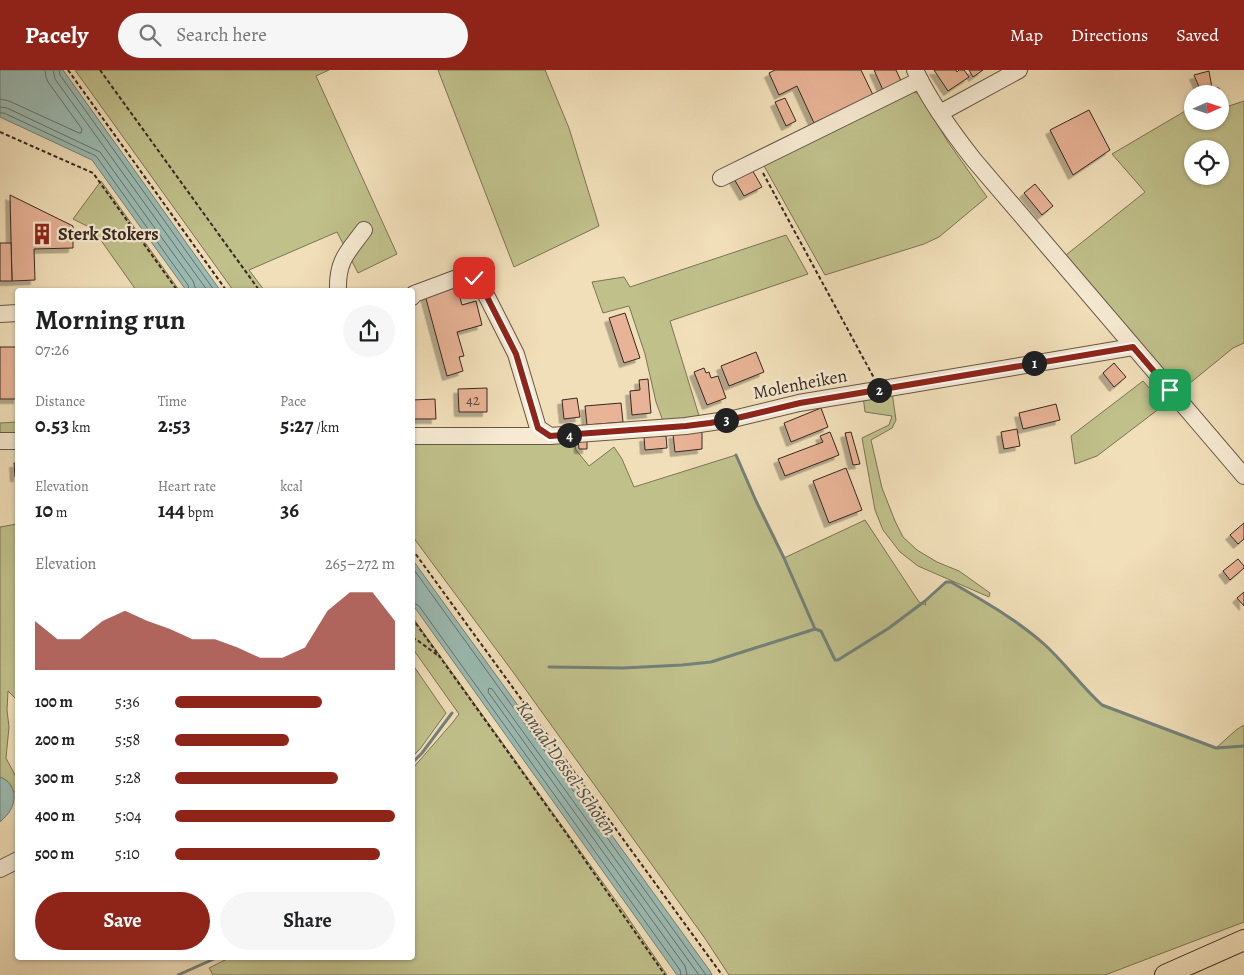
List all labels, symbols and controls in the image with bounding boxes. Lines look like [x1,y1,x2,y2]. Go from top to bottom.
search box [118,13,468,58]
text: Pacely [25,19,88,51]
icon: search [136,21,164,49]
text: Search here [176,22,267,48]
text: Map [1010,23,1043,47]
text: Directions [1071,23,1148,47]
text: Saved [1176,23,1219,47]
north arrow [1184,85,1229,130]
map controls [1184,85,1229,185]
button: locate [1184,140,1229,185]
building icon: Sterk Stokers [29,221,55,247]
place label: Sterk Stokers [58,222,159,246]
pin [453,257,495,299]
icon: check [460,264,488,292]
text: Morning run [35,301,185,339]
button: share [343,305,395,357]
text: 07:26 [35,339,69,361]
pin: 1 [1022,350,1046,376]
text: 1 [1032,354,1037,373]
street label: Molenheiken [751,363,849,405]
pin [1149,369,1191,411]
icon: arrive [1156,376,1184,404]
pin: 2 [866,378,892,402]
text: 2 [876,381,883,400]
house number: 42 [466,390,480,410]
text: Distance [35,392,85,411]
text: Time [158,392,187,411]
text: Pace [280,392,306,411]
pin: 3 [714,408,738,432]
text: 0.53 [35,411,69,439]
text: 2:53 [158,411,191,439]
text: 5:27 [280,411,313,439]
text: 3 [723,411,730,430]
text: km [69,418,91,437]
text: /km [313,418,339,437]
pin: 4 [556,422,582,448]
text: 4 [566,426,573,445]
text: Elevation [35,477,89,496]
text: Heart rate [158,477,216,496]
text: kcal [280,477,303,496]
text: 10 [35,496,53,524]
text: 144 [158,496,185,524]
text: 36 [280,496,299,524]
text: m [53,503,68,522]
text: bpm [185,503,214,522]
text: Elevation [35,553,96,575]
text: 265–272 m [325,553,395,575]
text: 100 m [35,691,73,713]
text: 5:36 [115,691,140,713]
water label: Kanaal Dessel-Schoten [510,696,622,841]
text: 200 m [35,729,75,751]
text: 5:58 [115,729,140,751]
text: 300 m [35,767,74,789]
text: 5:28 [115,767,141,789]
text: 400 m [35,805,75,827]
text: 5:04 [115,805,141,827]
text: 500 m [35,843,74,865]
text: 5:10 [115,843,140,865]
button: Save [35,892,210,950]
button: Share [220,892,395,950]

